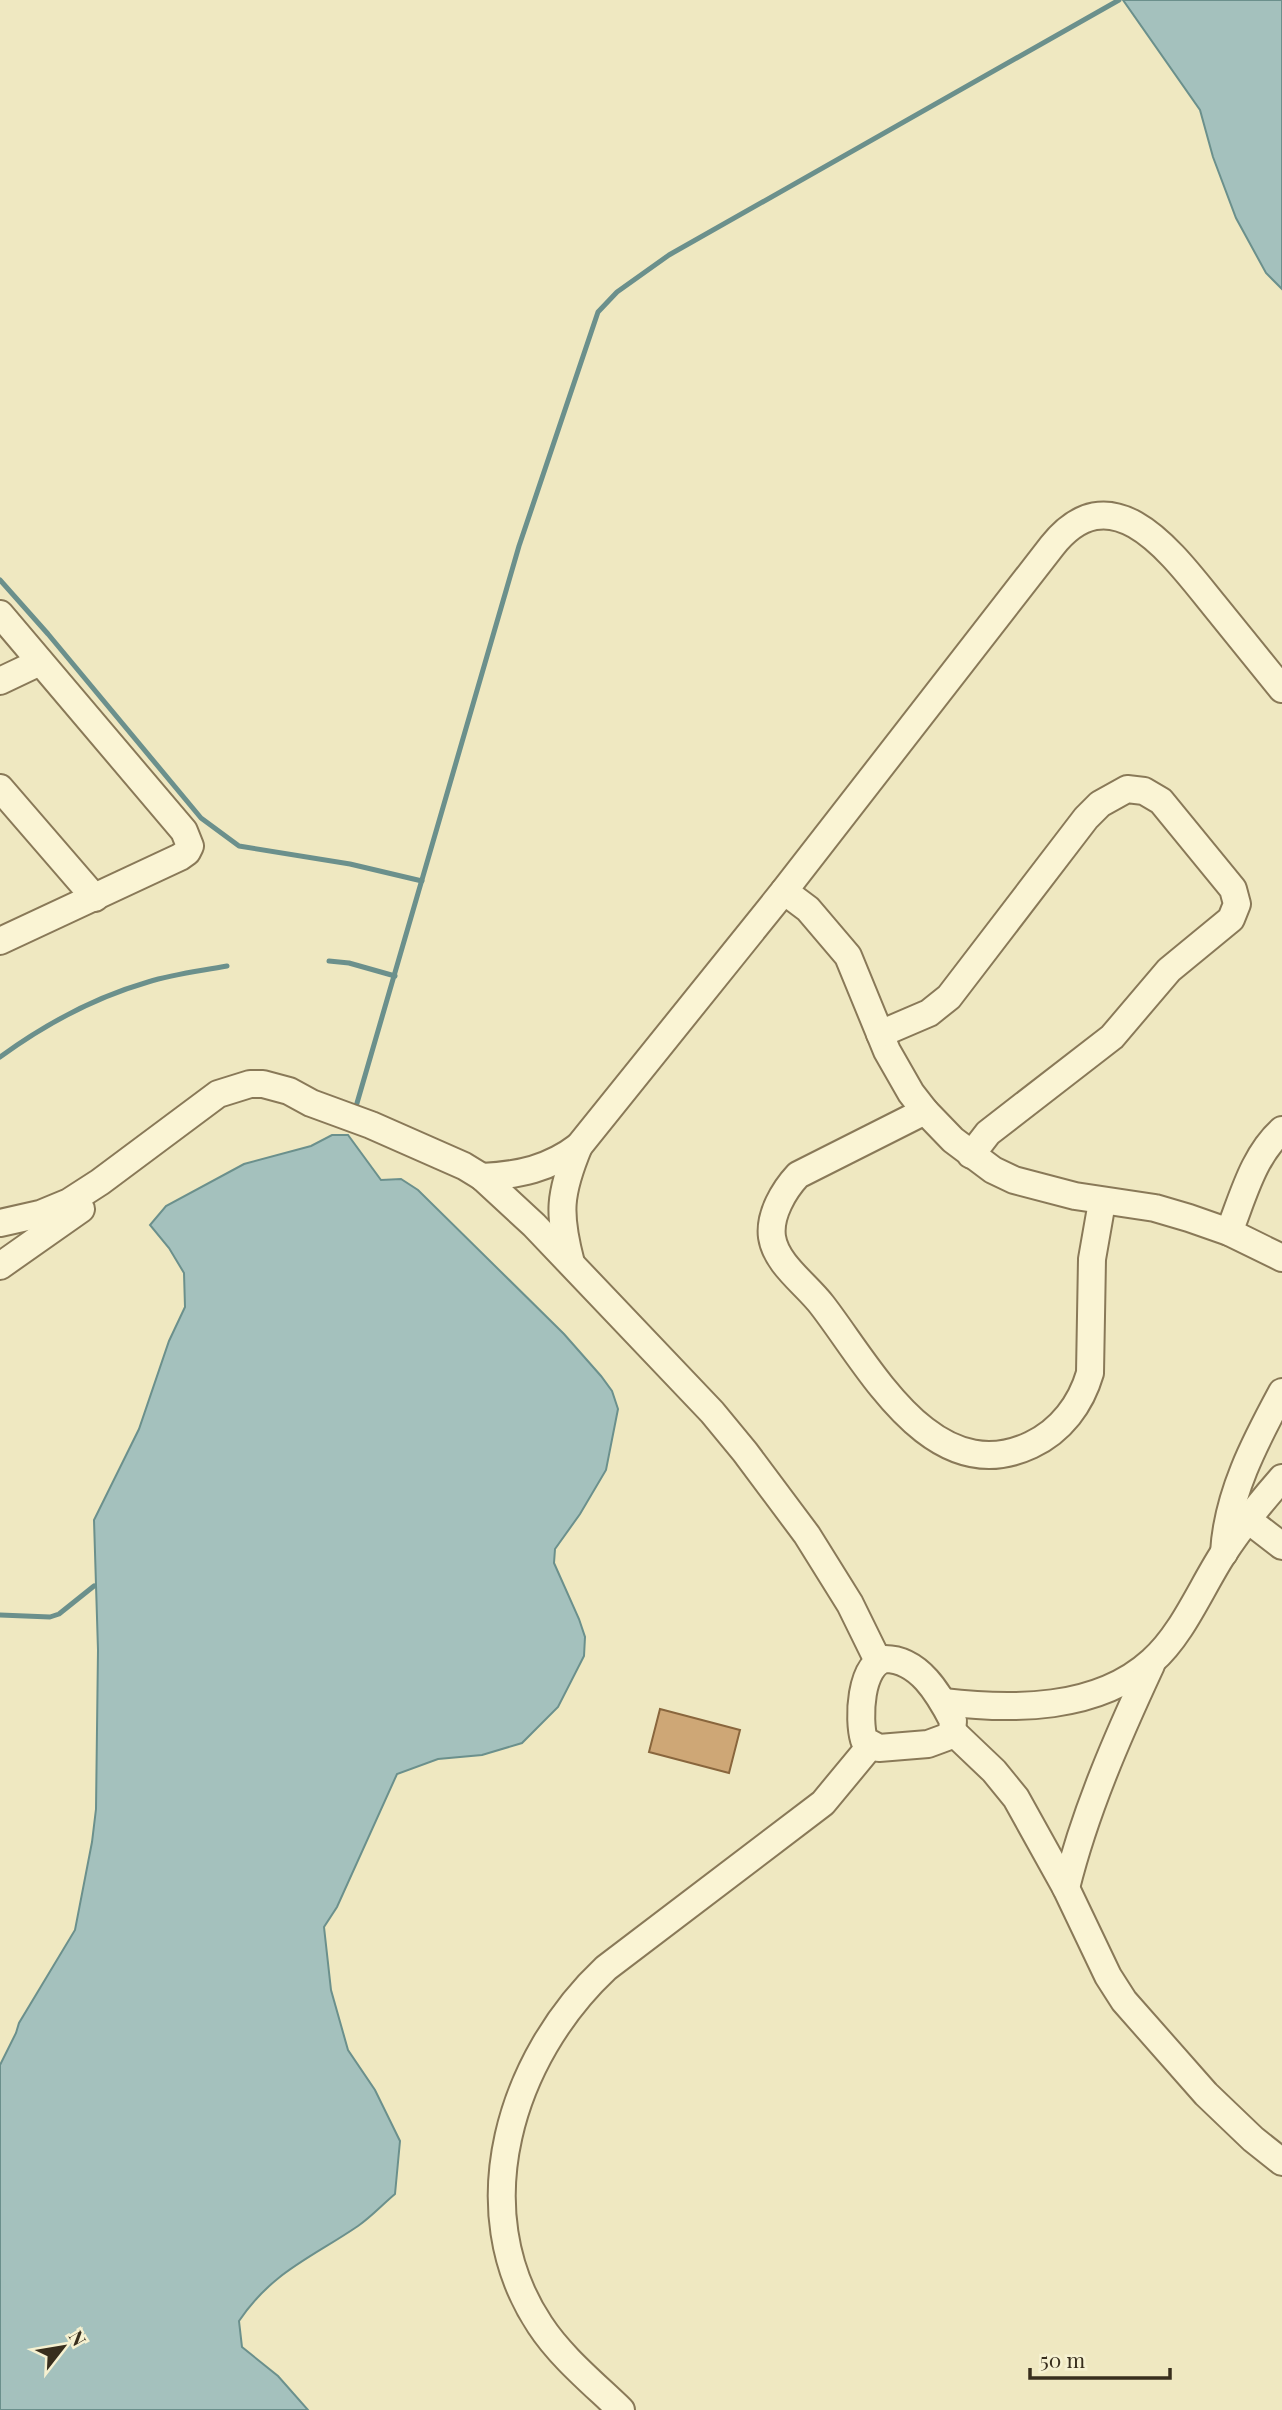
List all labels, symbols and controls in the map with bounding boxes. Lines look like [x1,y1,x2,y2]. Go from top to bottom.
north arrow [28,2312,98,2382]
text: N [64,2325,93,2351]
scale bar [1030,2336,1170,2380]
text: 50 m [1040,2345,1086,2373]

